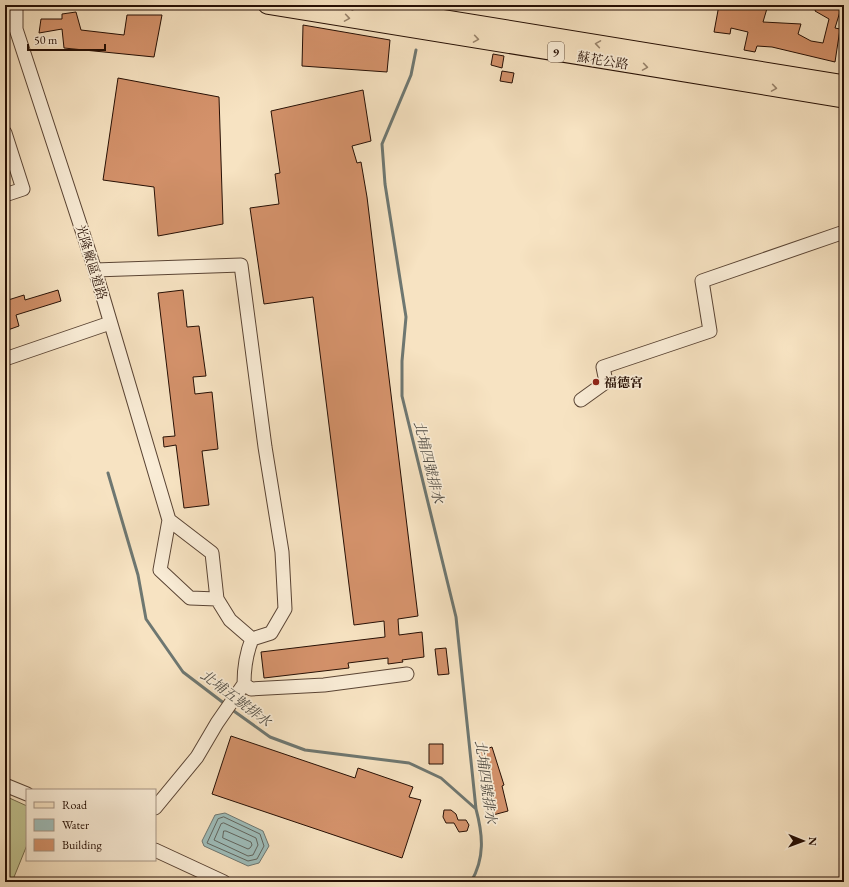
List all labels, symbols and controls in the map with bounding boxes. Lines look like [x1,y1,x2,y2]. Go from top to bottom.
one-way arrow [344,13,350,22]
scale bar [28,26,105,52]
text: 50 m [34,32,58,48]
one-way arrow [473,34,479,43]
one-way arrow [595,41,601,49]
road number: 9 [548,42,564,62]
street label: 蘇花公路 [576,48,630,73]
one-way arrow [642,62,648,71]
one-way arrow [771,83,777,92]
street label: 光隆廠區道路 [72,222,111,302]
place label: 福德宮 [604,374,643,391]
marker: 福德宮 [591,377,601,387]
water label: 北埔四號排水 [410,419,448,507]
water label: 北埔五號排水 [197,666,277,732]
water label: 北埔四號排水 [471,739,501,827]
legend [26,789,156,861]
text: Road [62,797,88,813]
text: Water [62,817,89,833]
north arrow [783,821,823,861]
text: Building [62,837,103,853]
text: N [806,837,820,846]

